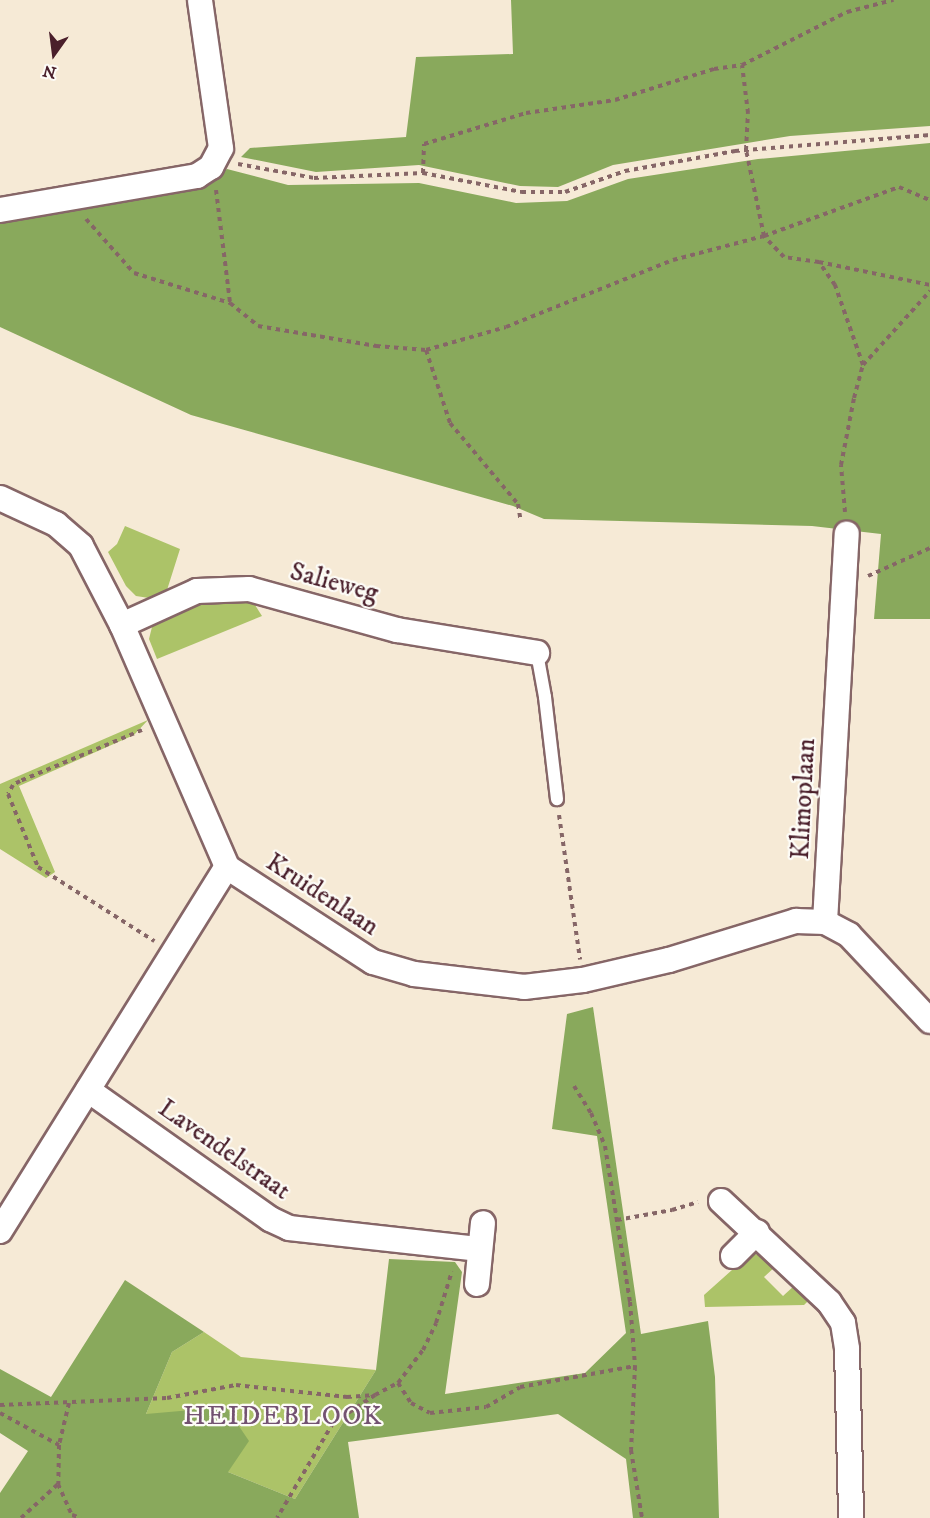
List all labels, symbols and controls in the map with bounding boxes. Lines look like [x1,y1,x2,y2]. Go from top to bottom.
north arrow [24,24,84,84]
text: N [41,60,58,83]
street label: Salieweg [287,556,381,610]
street label: Klimoplaan [785,738,823,860]
street label: Kruidenlaan [260,847,384,943]
street label: Lavendelstraat [152,1093,296,1207]
district label: HEIDEBLOOK [183,1401,383,1433]

